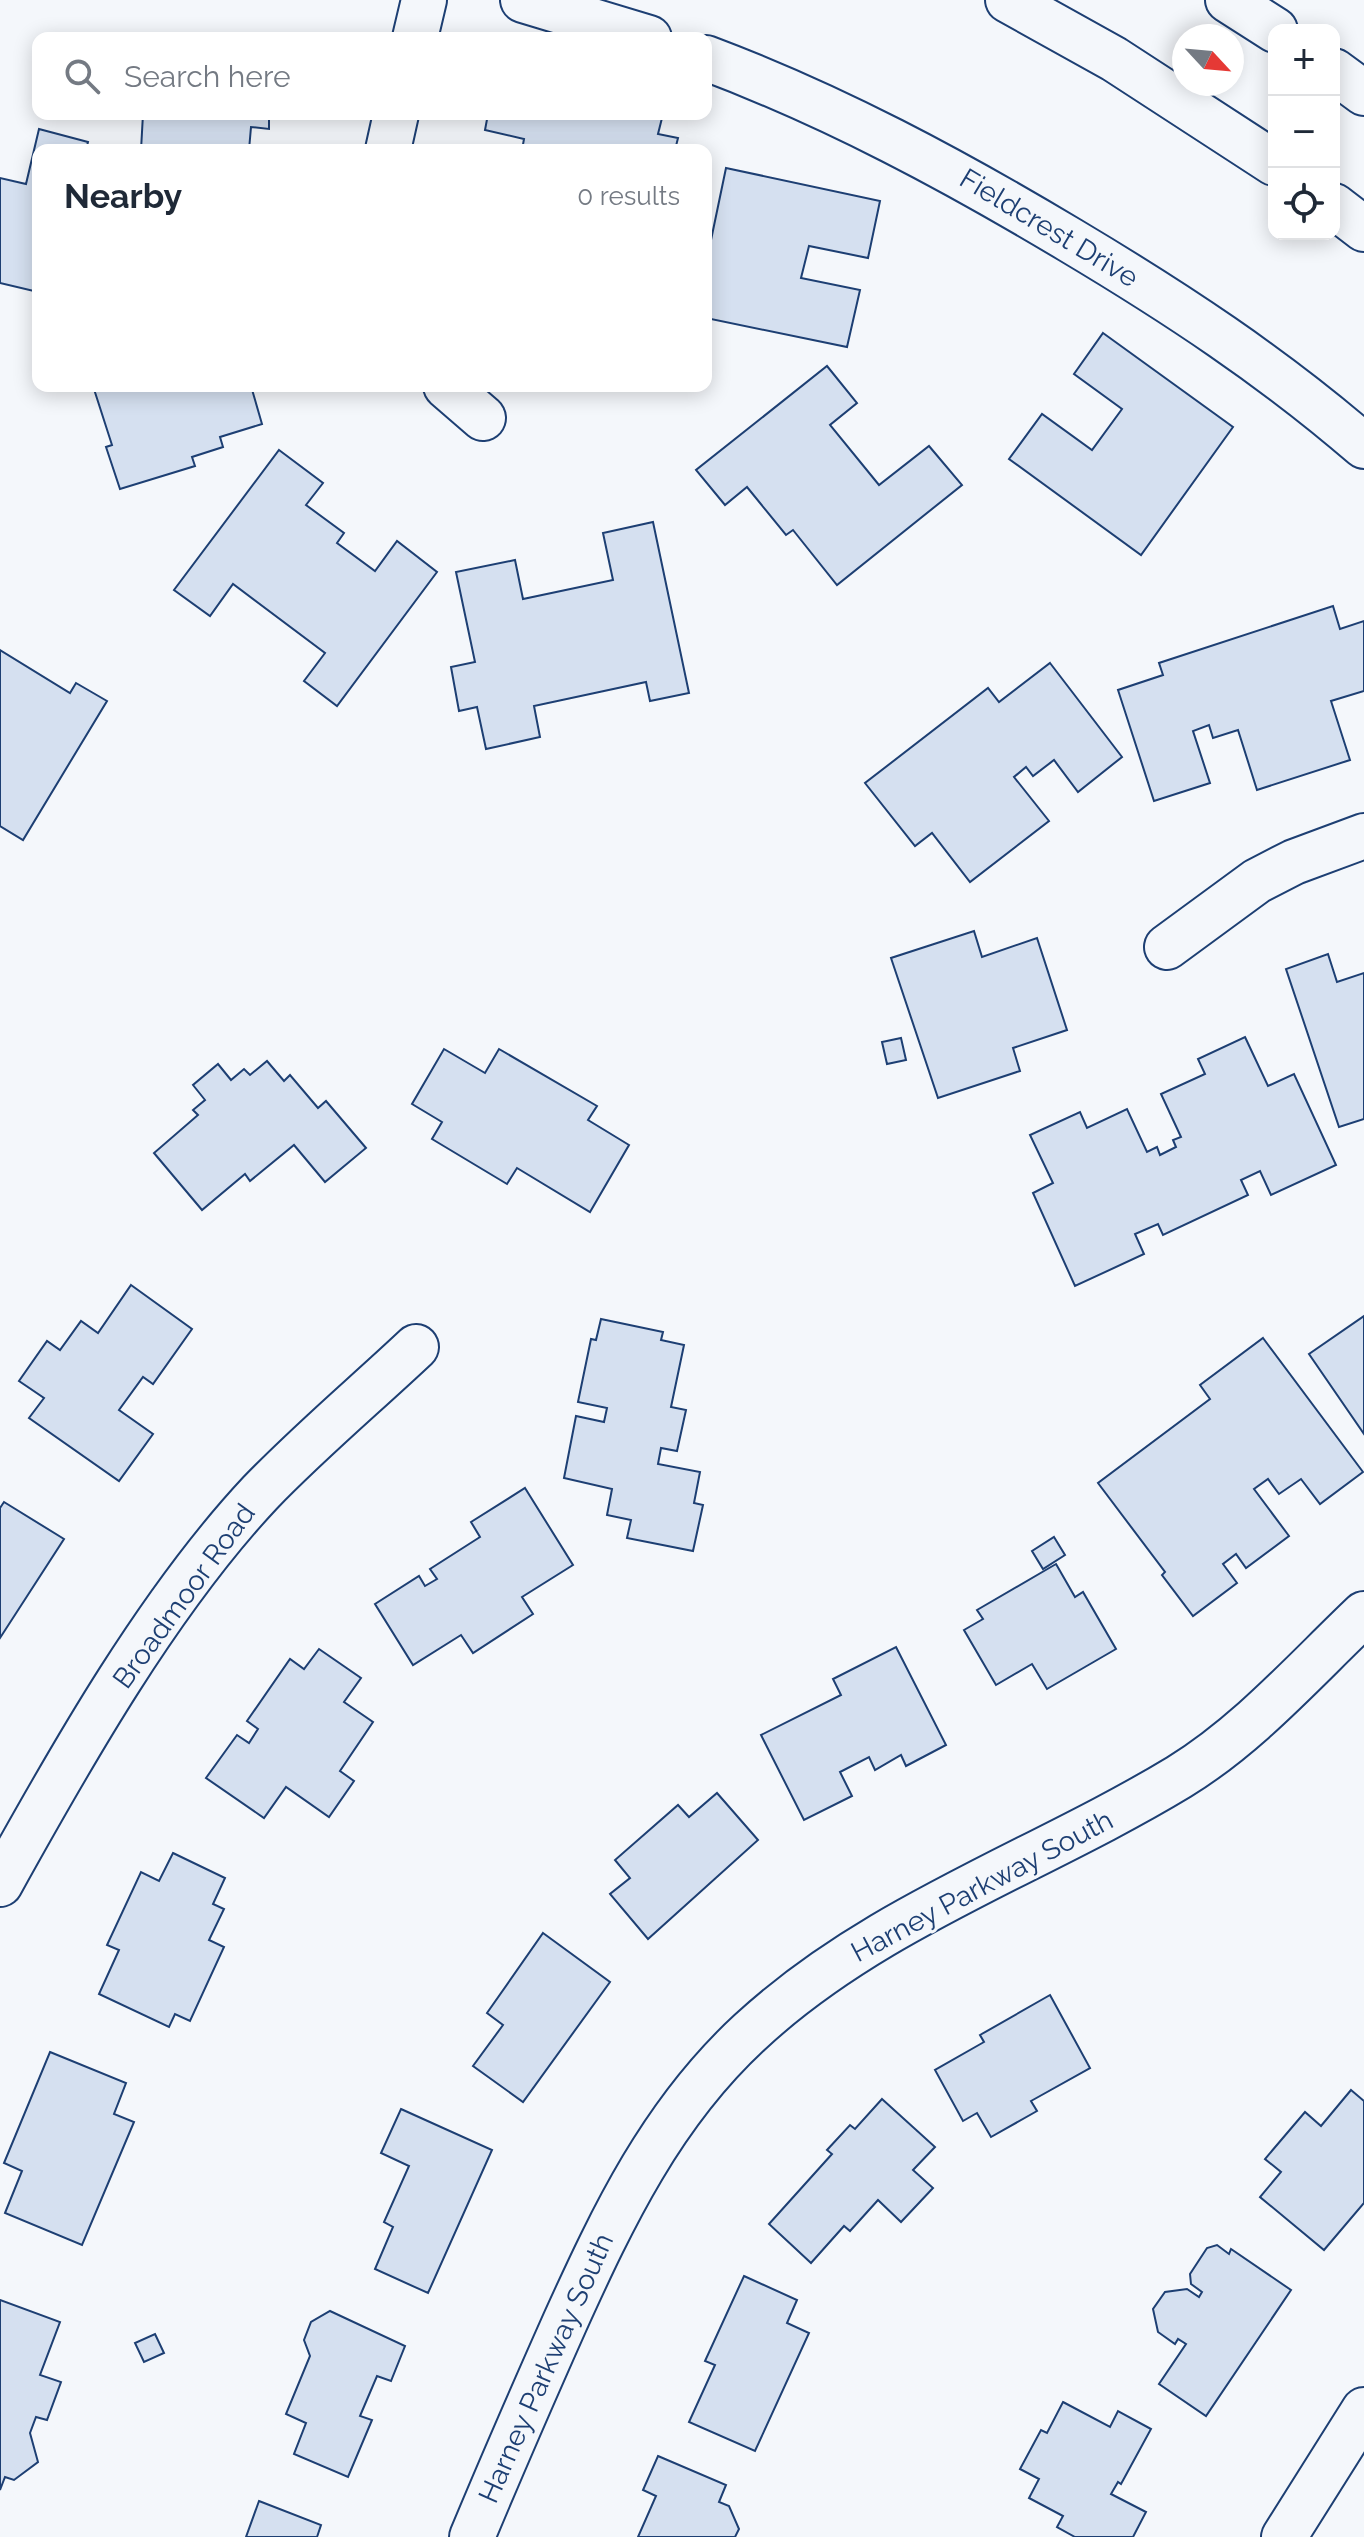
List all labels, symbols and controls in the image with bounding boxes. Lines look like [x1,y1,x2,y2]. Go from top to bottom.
north arrow [1172,24,1244,96]
map controls [1268,24,1340,240]
button: + [1268,24,1340,96]
search box [32,32,712,120]
icon: search [60,54,104,98]
text: Search here [124,59,291,94]
button: − [1268,96,1340,168]
street label: Fieldcrest Drive [954,162,1144,294]
button: locate [1268,168,1340,240]
text: Nearby [64,176,182,216]
text: 0 results [577,181,680,211]
street label: Broadmoor Road [106,1497,262,1695]
street label: Harney Parkway South [846,1803,1118,1969]
street label: Harney Parkway South [472,2228,620,2508]

